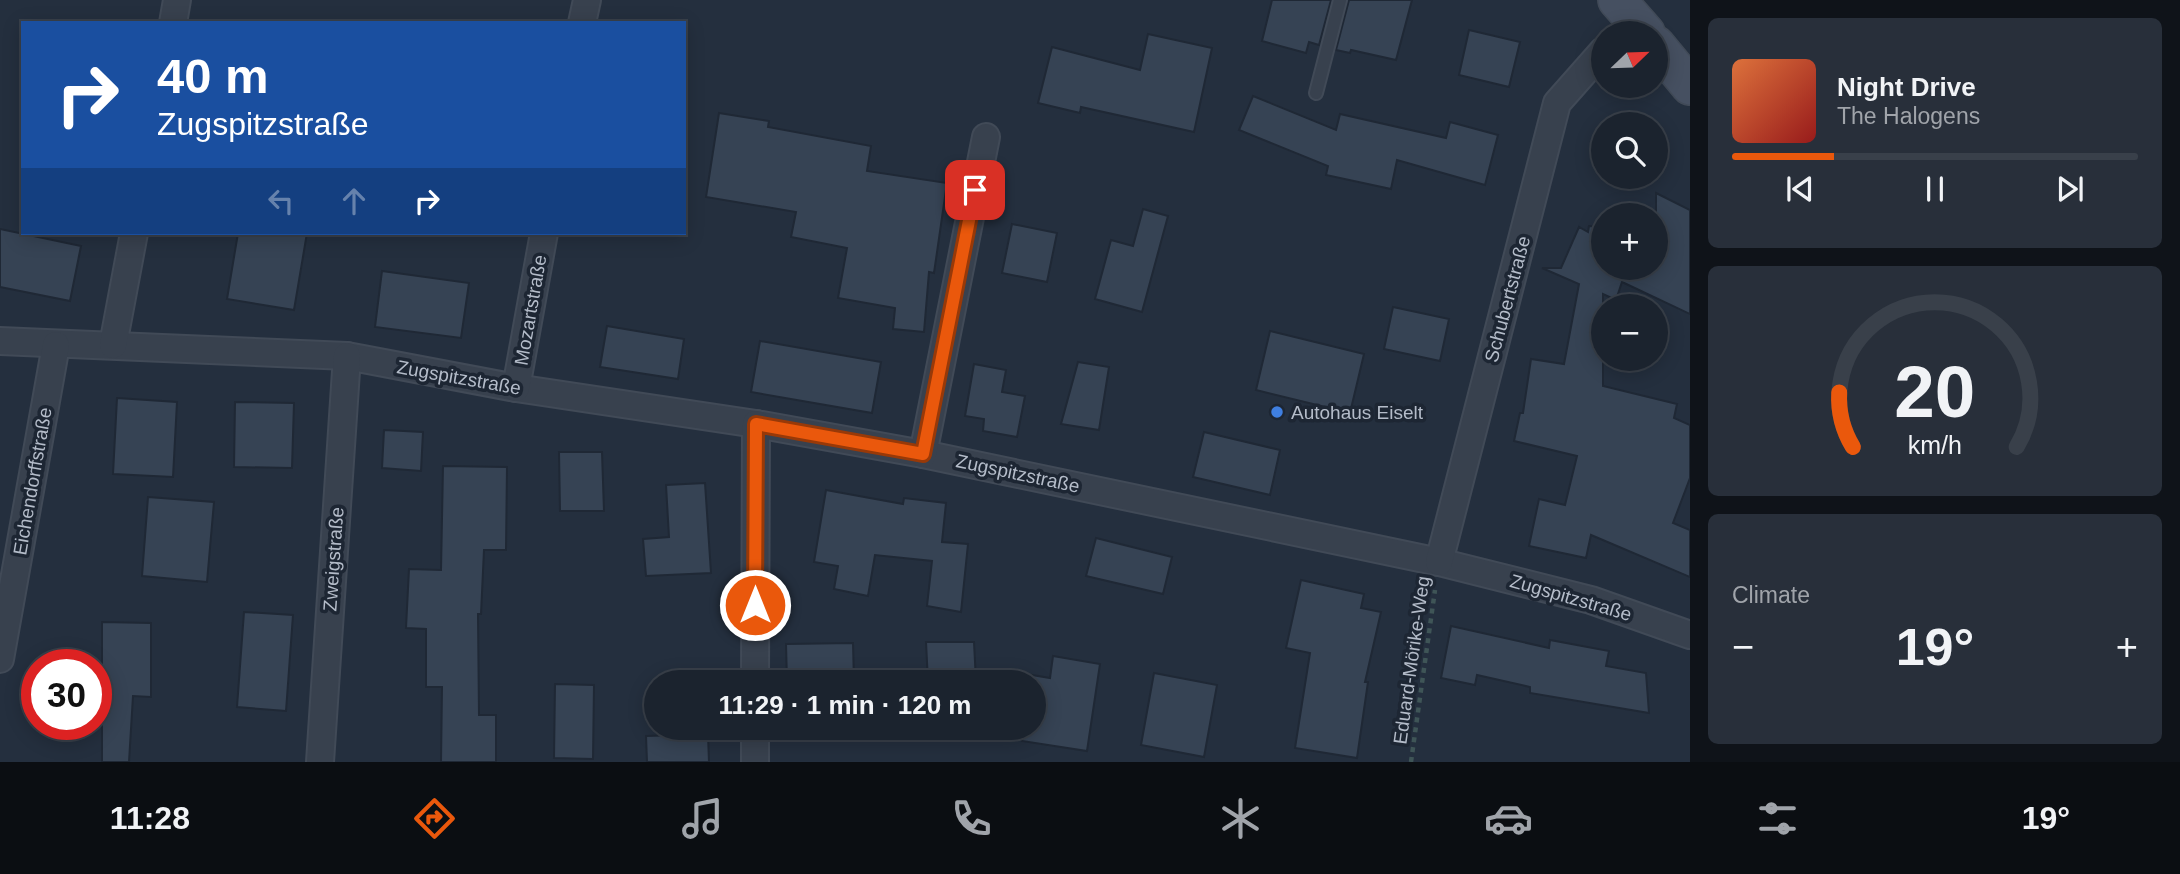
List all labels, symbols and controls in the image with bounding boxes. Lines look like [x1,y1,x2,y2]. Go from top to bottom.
north arrow [1591,21,1668,98]
map controls [1591,21,1668,371]
icon: right [42,49,133,140]
text: 40 m [157,49,269,103]
text: Night Drive [1837,72,1976,102]
text: The Halogens [1837,103,1980,129]
text: Zugspitzstraße [157,106,369,142]
button: search [1591,112,1668,189]
pin [945,160,1005,220]
icon: previous [1781,170,1819,208]
icon: pause [1916,170,1954,208]
icon: next [2051,170,2089,208]
icon: arrive [956,171,994,209]
icon: left [262,182,300,220]
icon: ahead [335,182,373,220]
icon: right [408,182,446,220]
button: + [1591,203,1668,280]
street label: Schubertstraße [1481,234,1534,365]
street label: Mozartstraße [510,253,551,367]
button: − [1591,294,1668,371]
text: 20 [1895,351,1975,432]
street label: Zugspitzstraße [395,356,523,399]
place label: Autohaus Eiselt [1291,402,1424,423]
marker: Autohaus Eiselt [1269,404,1285,420]
street label: Eichendorffstraße [9,406,56,557]
text: km/h [1908,431,1962,459]
street label: Zugspitzstraße [954,450,1082,497]
street label: Zweigstraße [319,506,348,612]
position arrow [718,568,792,642]
street label: Zugspitzstraße [1508,570,1634,625]
street label: Eduard-Mörike-Weg [1389,575,1434,746]
text: Climate [1732,582,1810,608]
text: 19° [1896,618,1974,676]
text: − [1732,626,1754,668]
text: + [2116,626,2138,668]
speed limit sign: 30 [21,649,112,740]
text: 11:29 · 1 min · 120 m [719,690,971,720]
icon: directions [410,794,459,843]
icon: music [678,794,727,843]
icon: phone [947,794,996,843]
icon: climate [1216,794,1265,843]
icon: car [1484,794,1533,843]
icon: filters [1753,794,1802,843]
text: 11:28 [110,800,190,836]
text: 19° [2022,800,2070,836]

